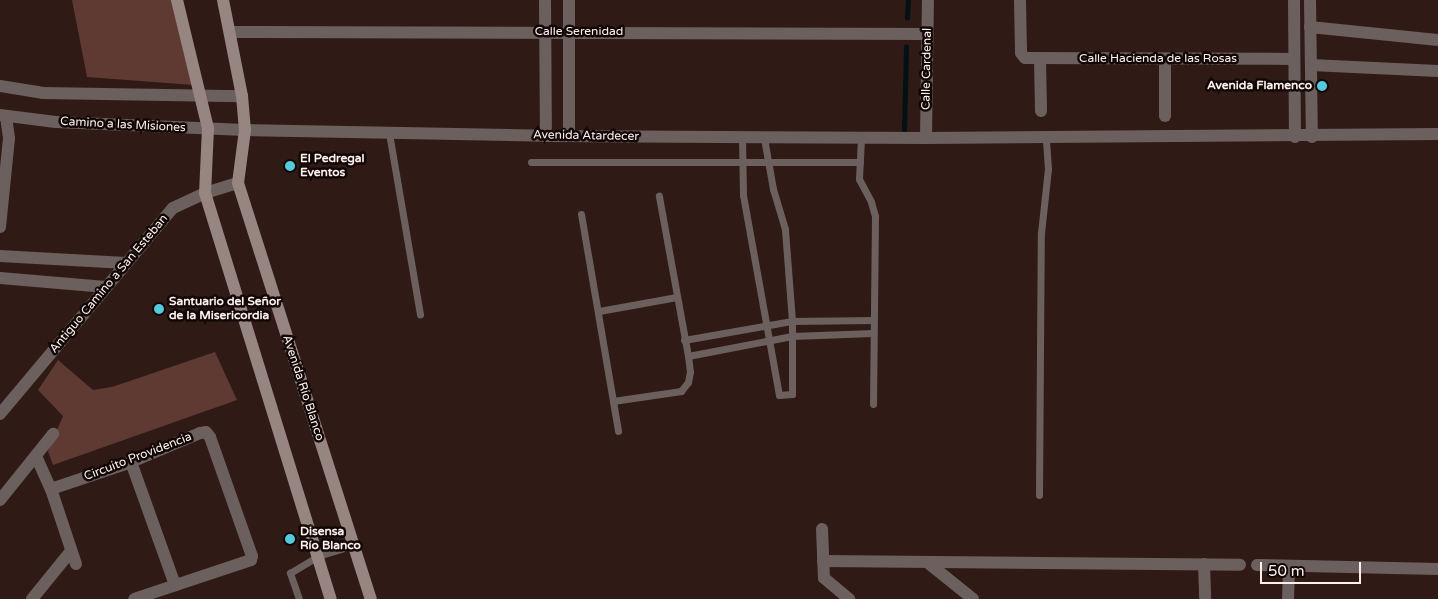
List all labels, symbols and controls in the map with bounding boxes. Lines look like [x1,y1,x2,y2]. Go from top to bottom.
street label: Calle Serenidad [535,25,623,39]
street label: Calle Cardenal [919,28,935,110]
street label: Calle Hacienda de las Rosas [1079,52,1237,66]
place label: Avenida Flamenco [1207,79,1312,93]
marker: Avenida Flamenco [1316,80,1328,92]
street label: Camino a las Misiones [60,115,186,135]
street label: Avenida Atardecer [533,128,639,144]
place label: El Pedregal Eventos [300,152,365,180]
marker: El Pedregal Eventos [284,160,296,172]
street label: Antiguo Camino a San Esteban [47,212,171,356]
place label: Santuario del Señor de la Misericordia [169,295,281,323]
marker: Santuario del Señor de la Misericordia [153,303,165,315]
street label: Avenida Río Blanco [279,333,327,443]
street label: Circuito Providencia [82,430,194,484]
place label: Disensa Río Blanco [300,525,361,553]
marker: Disensa Río Blanco [284,533,296,545]
scale bar [1263,552,1364,584]
text: 50 m [1268,562,1305,580]

